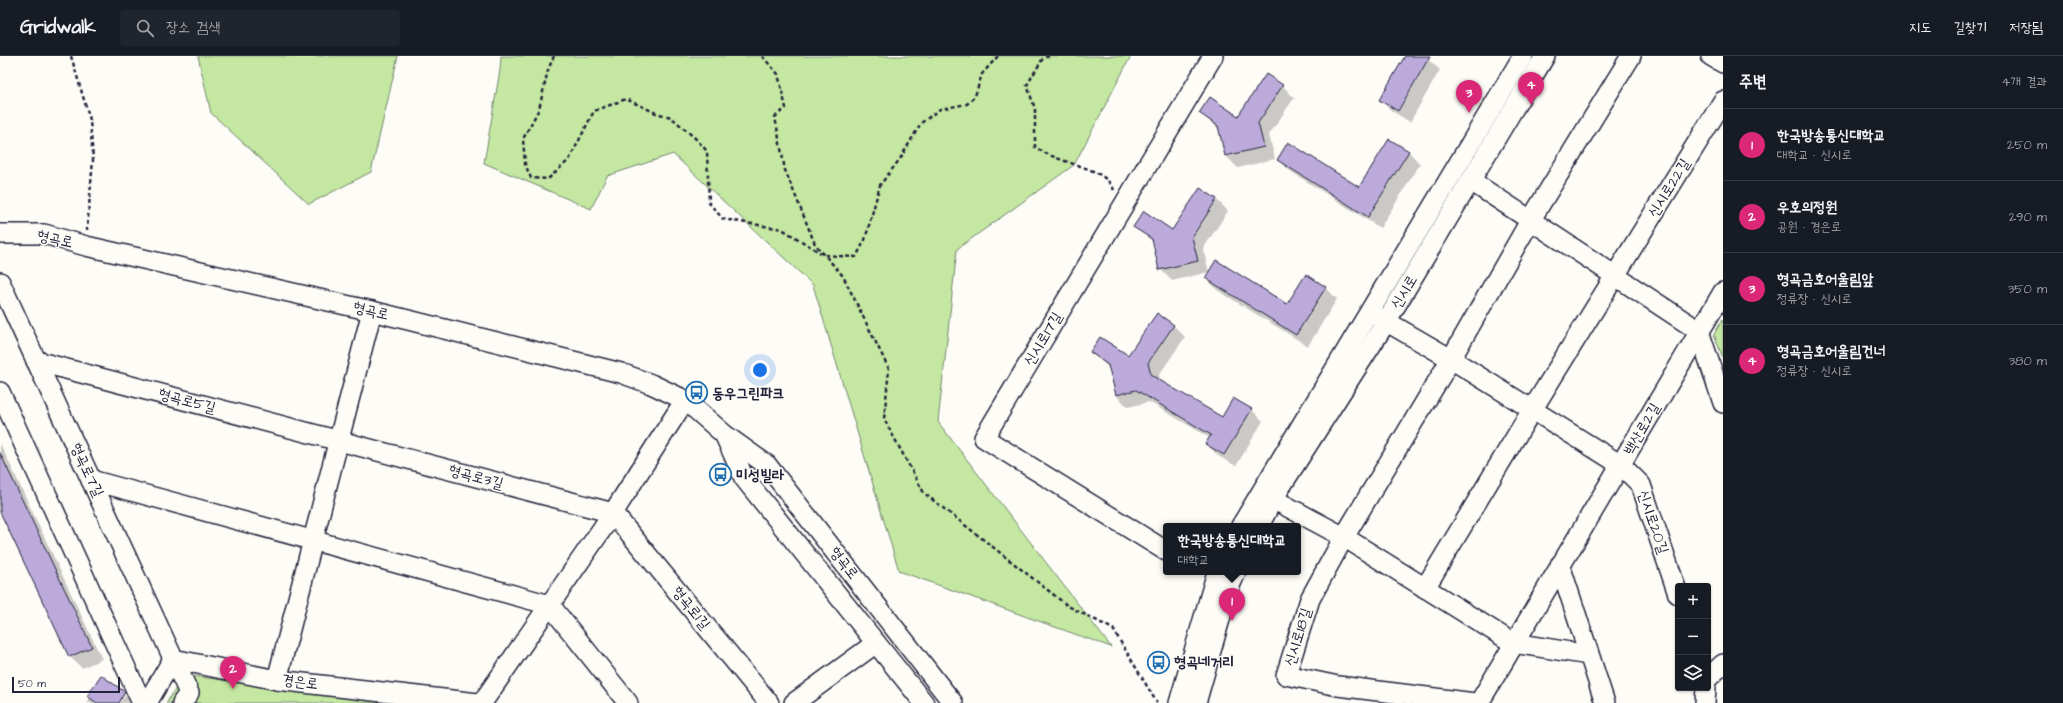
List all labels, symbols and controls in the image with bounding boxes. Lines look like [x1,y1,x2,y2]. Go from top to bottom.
search box [120,10,400,46]
text: Gridwalk [20,14,96,41]
icon: search [134,17,156,39]
text: 장소 검색 [166,17,220,38]
text: 지도 [1909,18,1931,38]
text: 길찾기 [1953,18,1987,38]
text: 저장됨 [2009,18,2043,38]
text: 주변 [1739,70,1766,94]
pin: 4 [1518,72,1544,105]
text: 4개 결과 [2002,73,2047,91]
pin: 3 [1456,80,1482,113]
text: 한국방송통신대학교 [1777,125,1886,146]
text: 1 [1751,136,1753,154]
text: 250 m [2007,136,2047,154]
text: 대학교 · 신시로 [1777,146,1852,164]
street label: 신시로22길 [1643,155,1695,221]
text: 우호의정원 [1777,197,1837,218]
text: 2 [1748,208,1756,226]
text: 290 m [2009,208,2047,226]
text: 공원 · 경은로 [1777,218,1842,236]
street label: 형곡로 [35,225,75,253]
text: 형곡금호어울림앞 [1777,269,1874,290]
street label: 신시로 [1386,271,1422,313]
text: 3 [1749,280,1755,298]
text: 350 m [2008,280,2047,298]
text: 정류장 · 신시로 [1777,290,1852,308]
street label: 형곡로 [351,297,391,325]
street label: 신시로17길 [1019,308,1067,370]
text: 형곡금호어울림건너 [1777,341,1886,362]
text: 4 [1748,352,1756,370]
text: 380 m [2008,352,2047,370]
your location [750,360,770,380]
text: 정류장 · 신시로 [1777,362,1852,380]
bus stop icon: 동우그린파크 [683,380,709,406]
street label: 형곡로5길 [156,383,218,419]
place label: 동우그린파크 [712,383,784,404]
street label: 백산로2길 [1619,399,1665,459]
street label: 형곡로7길 [65,439,109,501]
street label: 형곡로3길 [446,460,506,494]
bus stop icon: 미성빌라 [708,462,734,488]
place label: 미성빌라 [736,465,784,486]
street label: 신시로20길 [1632,487,1674,557]
popup [1163,523,1301,575]
text: 한국방송통신대학교 [1178,530,1286,551]
street label: 형곡로 [825,542,863,584]
text: 대학교 [1178,551,1209,569]
street label: 형곡로1길 [667,582,715,634]
map controls [1675,583,1711,691]
button: + [1675,583,1711,619]
pin: 1 [1219,588,1245,621]
street label: 신시로18길 [1279,605,1317,669]
button: − [1675,619,1711,655]
bus stop icon: 형곡네거리 [1145,649,1171,675]
place label: 형곡네거리 [1174,652,1234,673]
button: layers [1675,655,1711,691]
pin: 2 [220,656,246,689]
street label: 경은로 [281,669,319,695]
scale bar [12,675,120,694]
text: 50 m [18,676,46,691]

